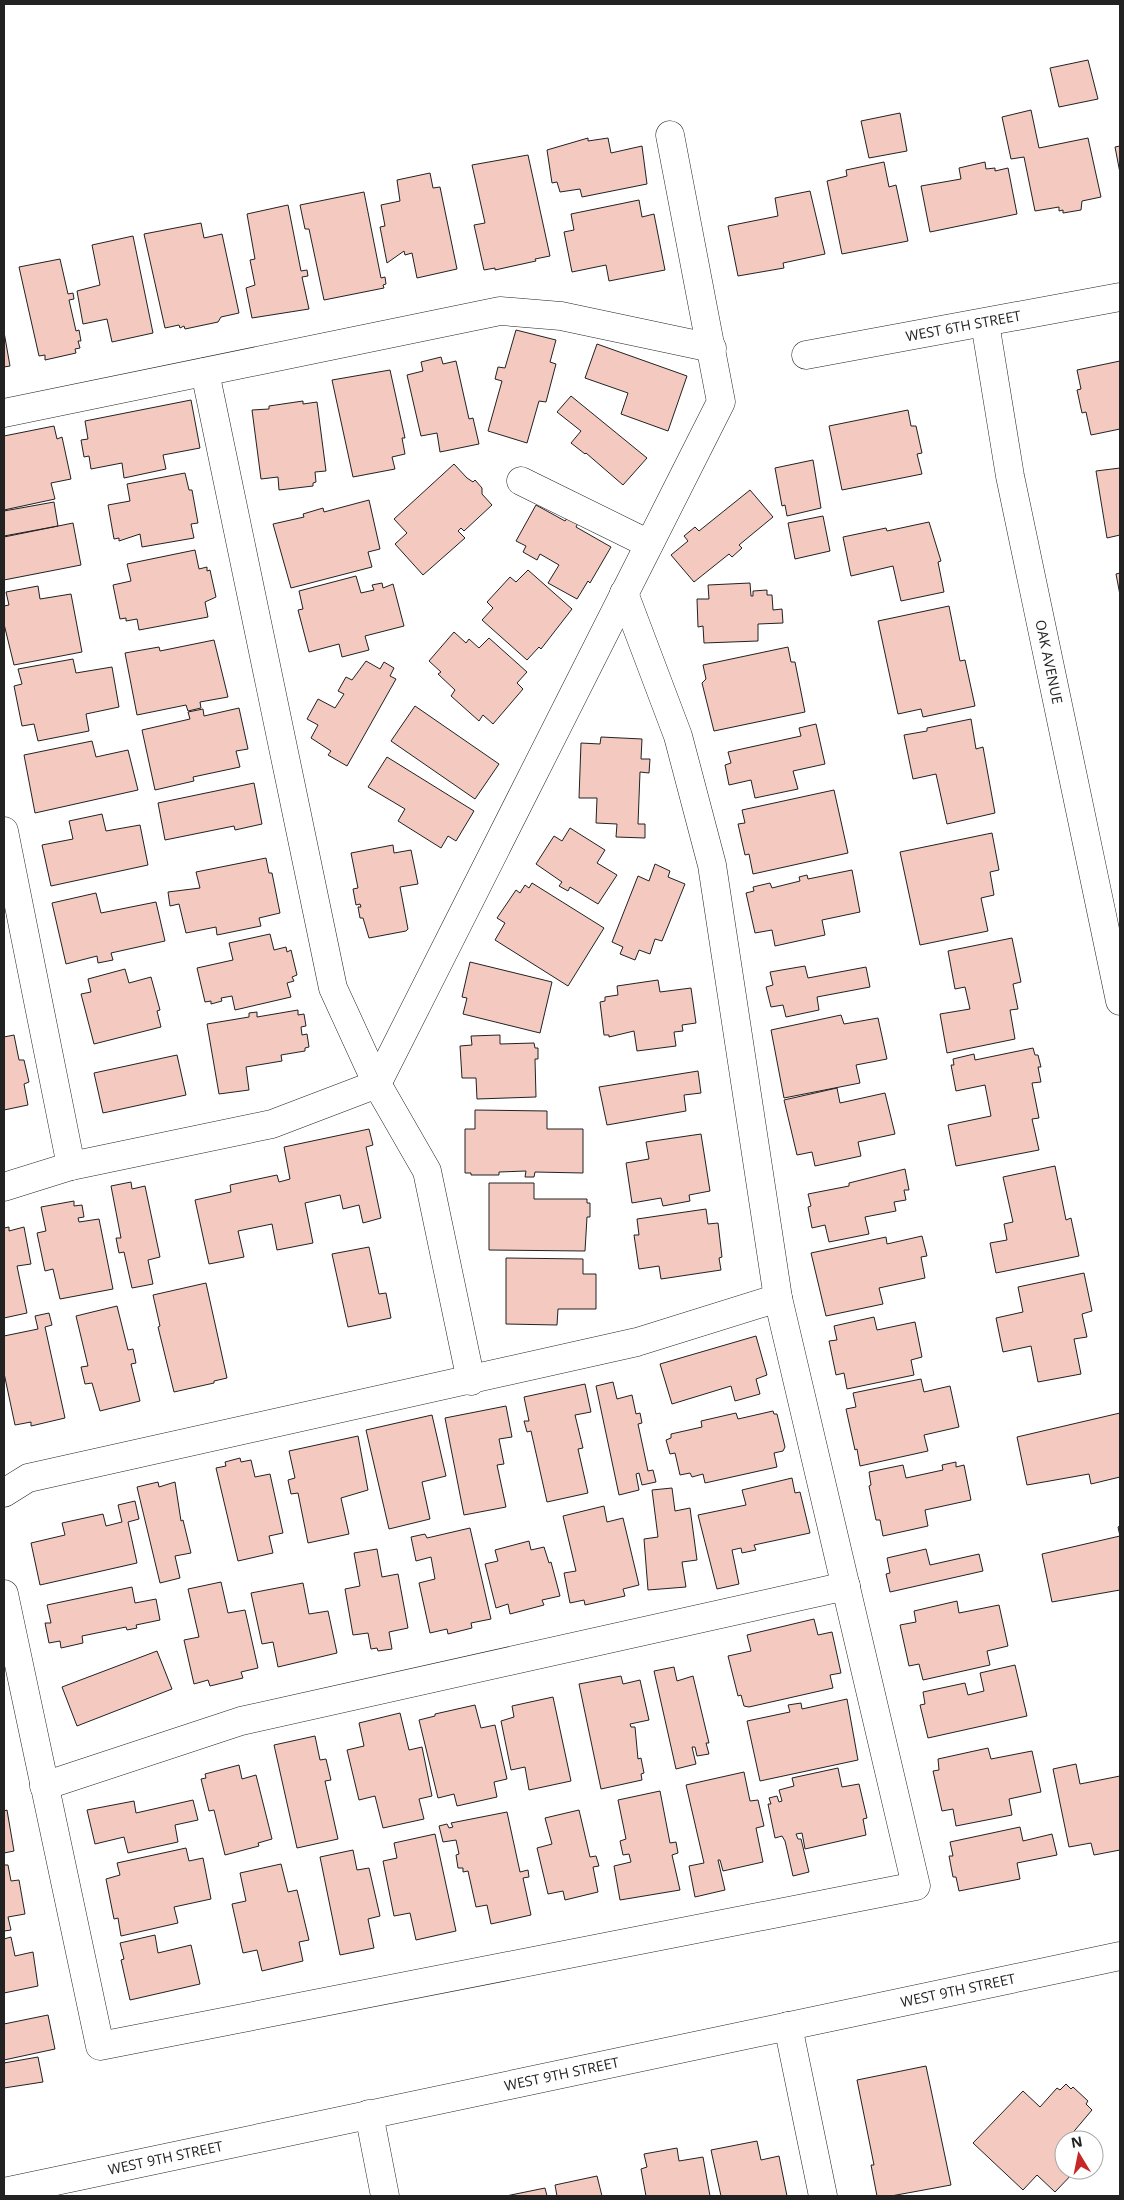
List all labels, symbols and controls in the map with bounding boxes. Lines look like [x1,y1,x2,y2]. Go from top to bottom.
street label: WEST 6TH STREET [904,305,1023,345]
street label: OAK AVENUE [1031,618,1068,706]
street label: WEST 9TH STREET [899,1968,1017,2011]
street label: WEST 9TH STREET [502,2052,621,2095]
north arrow [1054,2130,1104,2180]
text: N [1069,2131,1084,2152]
street label: WEST 9TH STREET [106,2136,225,2179]

